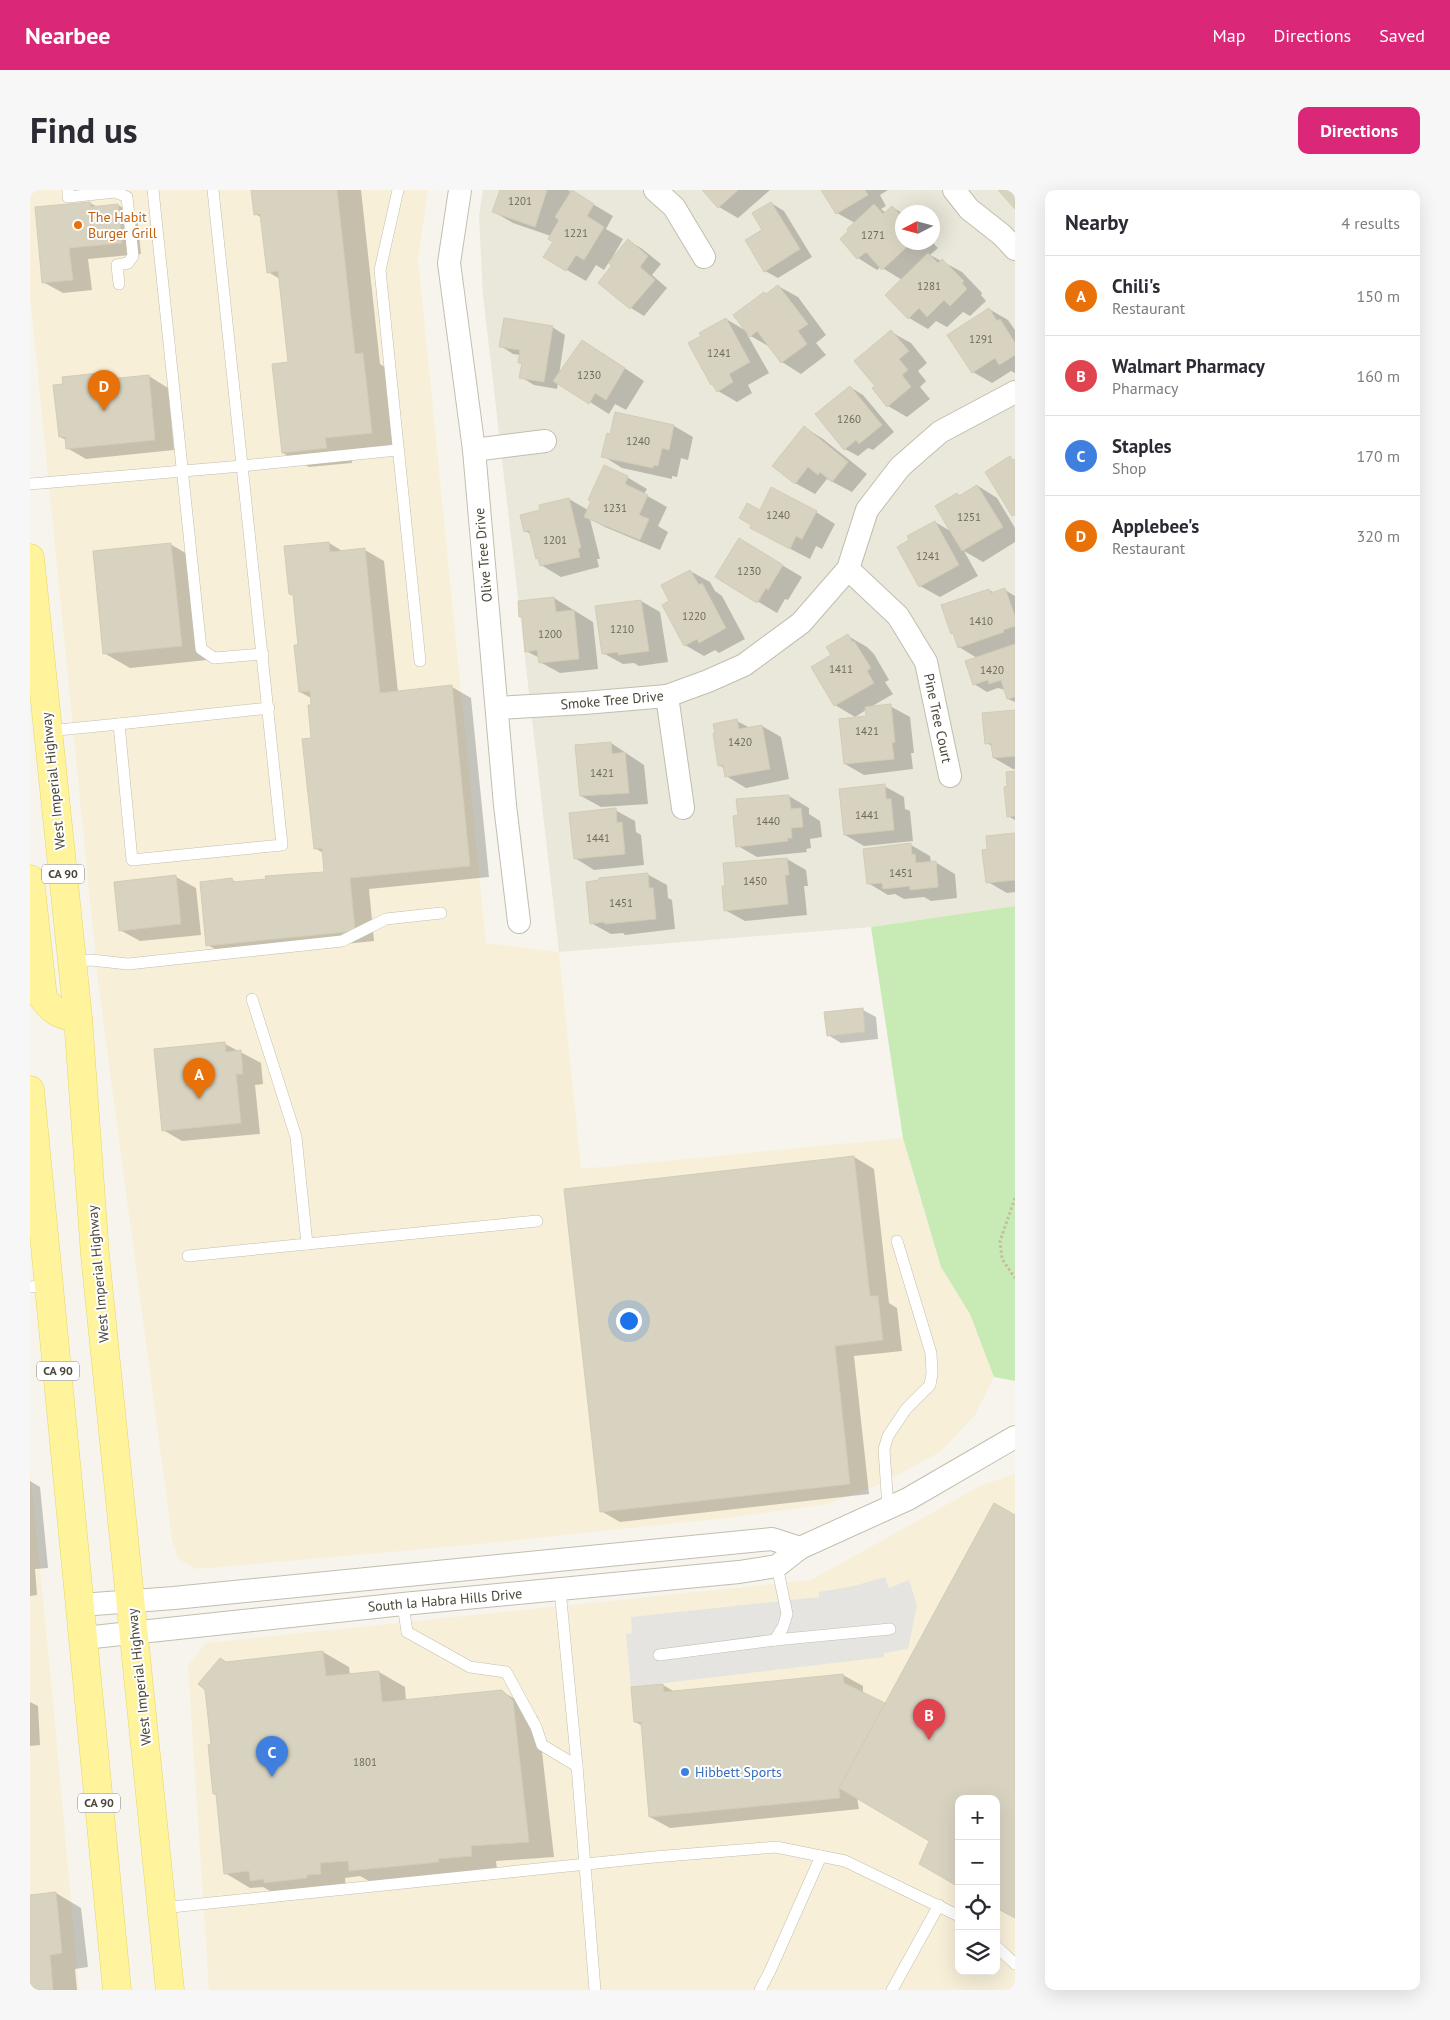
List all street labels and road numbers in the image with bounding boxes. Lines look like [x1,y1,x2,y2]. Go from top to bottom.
street label: Olive Tree Drive [470,507,496,603]
street label: Pine Tree Court [920,672,956,765]
street label: Smoke Tree Drive [560,687,664,713]
street label: West Imperial Highway [37,711,69,851]
road number: CA 90 [42,864,84,884]
street label: West Imperial Highway [83,1204,113,1344]
road number: CA 90 [37,1362,79,1380]
street label: South la Habra Hills Drive [367,1584,523,1616]
street label: West Imperial Highway [123,1607,155,1747]
road number: CA 90 [78,1794,120,1812]

